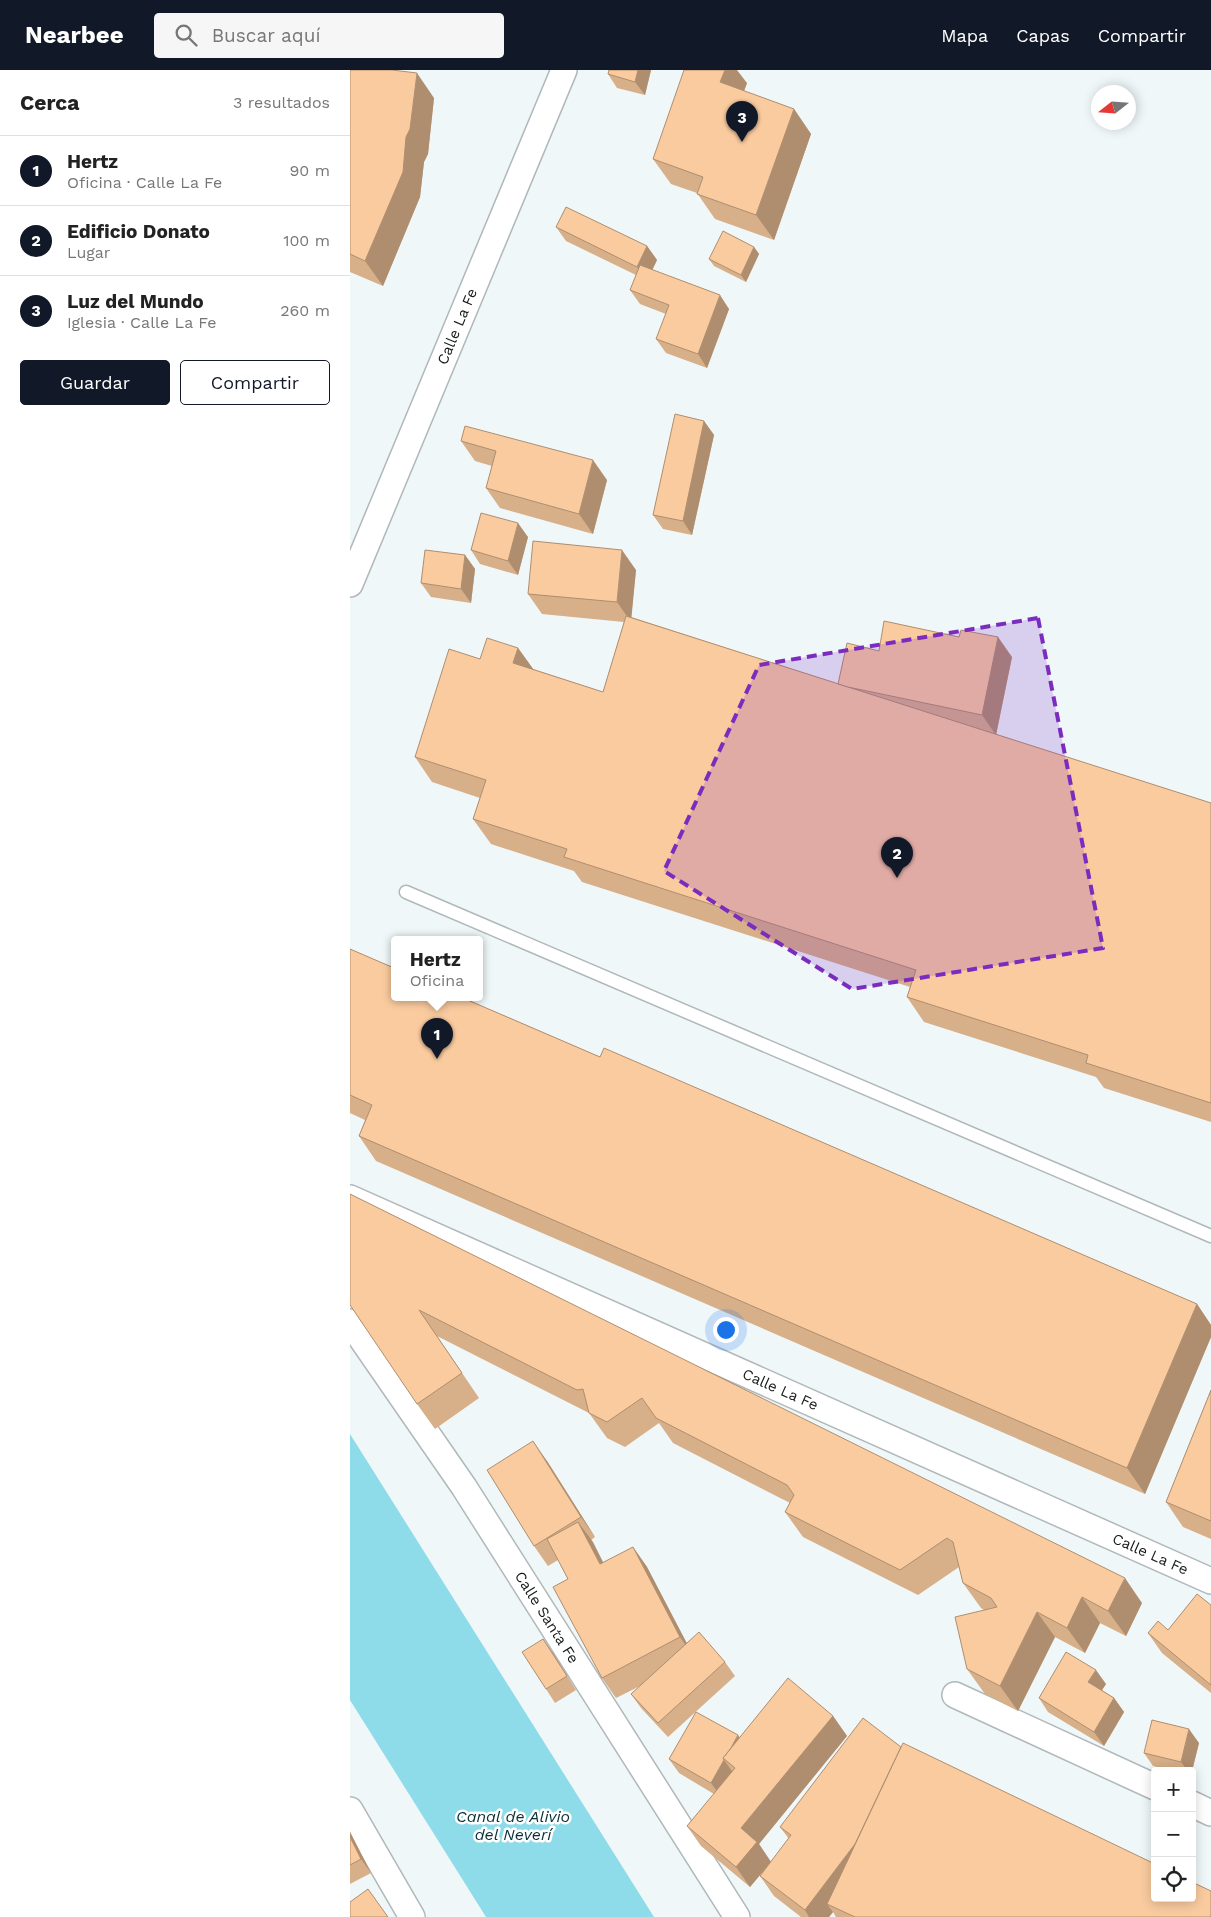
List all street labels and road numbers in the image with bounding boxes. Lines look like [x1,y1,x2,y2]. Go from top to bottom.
street label: Calle La Fe [433,286,481,367]
street label: Calle La Fe [740,1365,821,1414]
street label: Calle La Fe [1110,1529,1191,1579]
street label: Calle Santa Fe [511,1568,583,1667]

